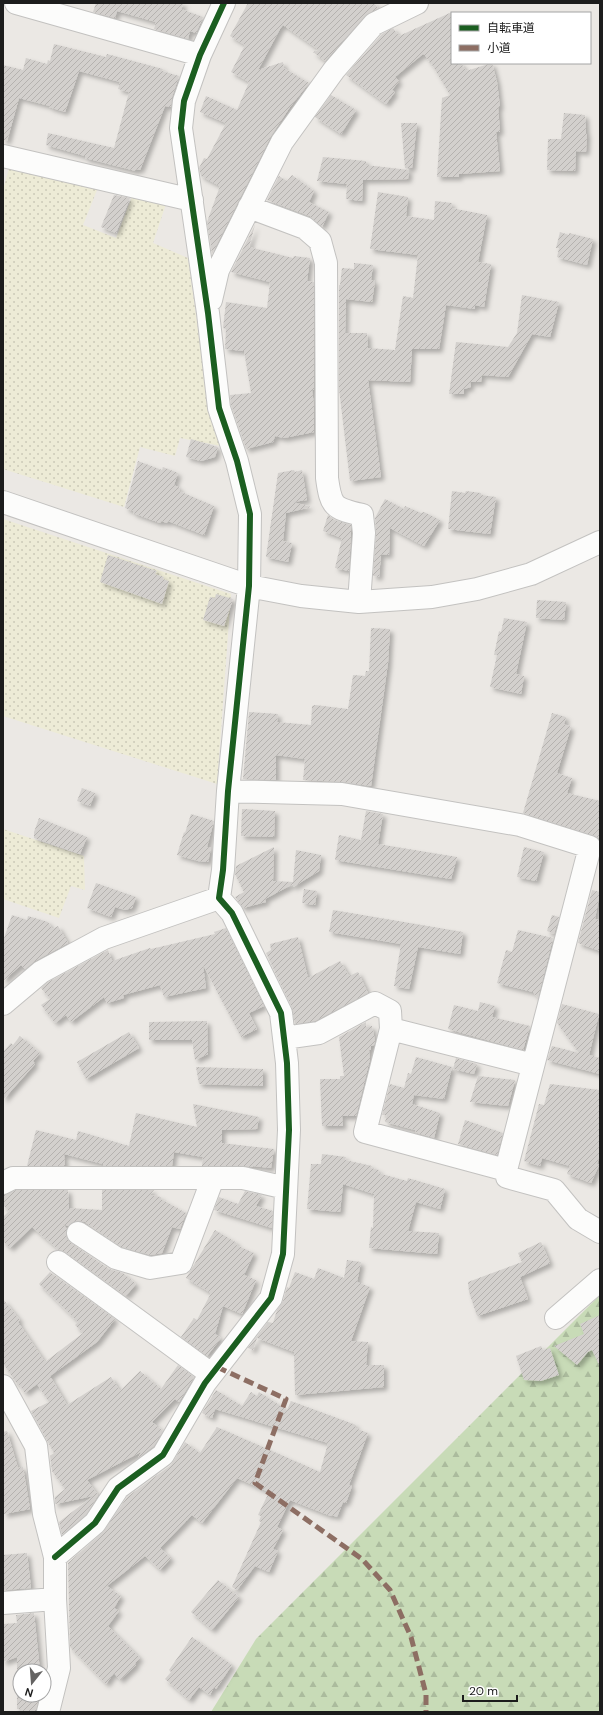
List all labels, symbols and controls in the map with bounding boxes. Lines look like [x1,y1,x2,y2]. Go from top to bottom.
legend [451,12,591,64]
text: 自転車道 [487,20,535,36]
text: 小道 [487,40,511,56]
north arrow [12,1663,52,1703]
scale bar [463,1677,517,1703]
text: 20 m [469,1683,498,1699]
text: N [23,1685,35,1700]

